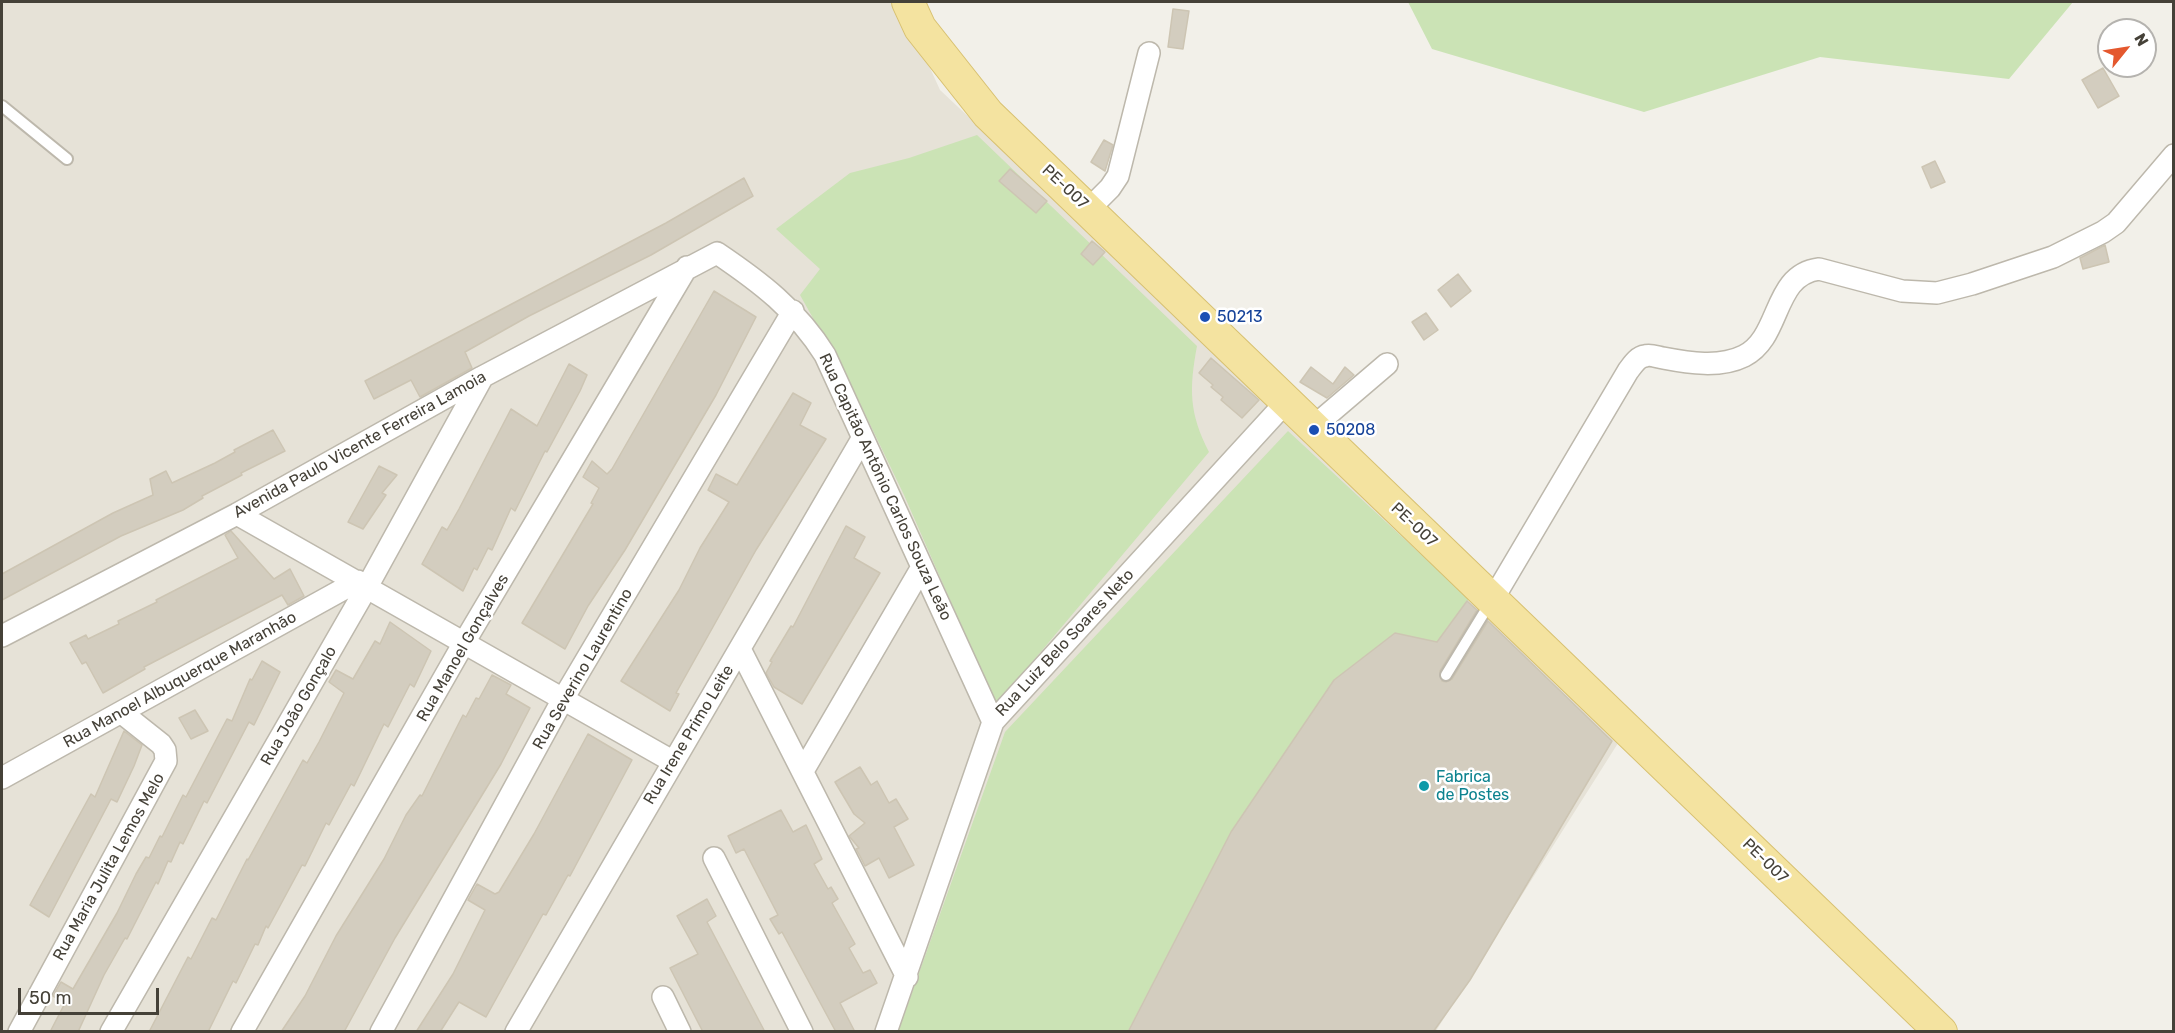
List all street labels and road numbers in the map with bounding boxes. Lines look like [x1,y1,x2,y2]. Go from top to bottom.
street label: PE-007 [1038,161,1092,213]
street label: Rua Capitão Antônio Carlos Souza Leão [814,350,956,624]
street label: Avenida Paulo Vicente Ferreira Lamoia [230,367,490,523]
street label: PE-007 [1387,499,1441,551]
street label: Rua Luiz Belo Soares Neto [992,565,1138,721]
street label: Rua Manoel Gonçalves [413,571,513,725]
street label: Rua Severino Laurentino [529,585,637,753]
street label: Rua Manoel Albuquerque Maranhão [60,608,300,752]
street label: Rua João Gonçalo [257,643,341,769]
street label: Rua Irene Primo Leite [640,662,738,808]
street label: Rua Maria Julita Lemos Melo [49,770,169,964]
street label: PE-007 [1738,835,1792,887]

